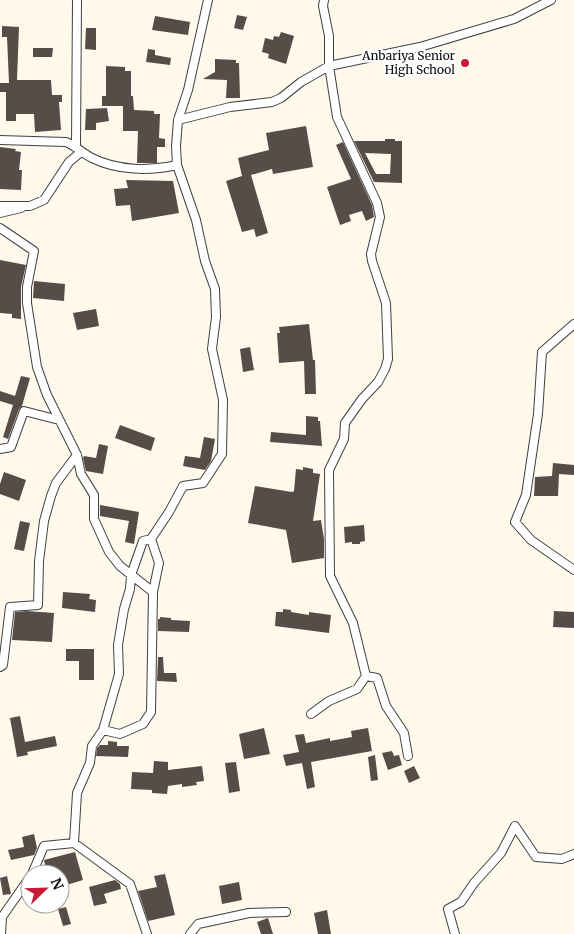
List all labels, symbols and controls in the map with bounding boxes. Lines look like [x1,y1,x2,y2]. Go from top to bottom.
place label: Anbariya Senior High School [361,48,456,77]
marker: Anbariya Senior High School [459,57,471,69]
north arrow [20,864,70,914]
text: N [47,875,67,893]

